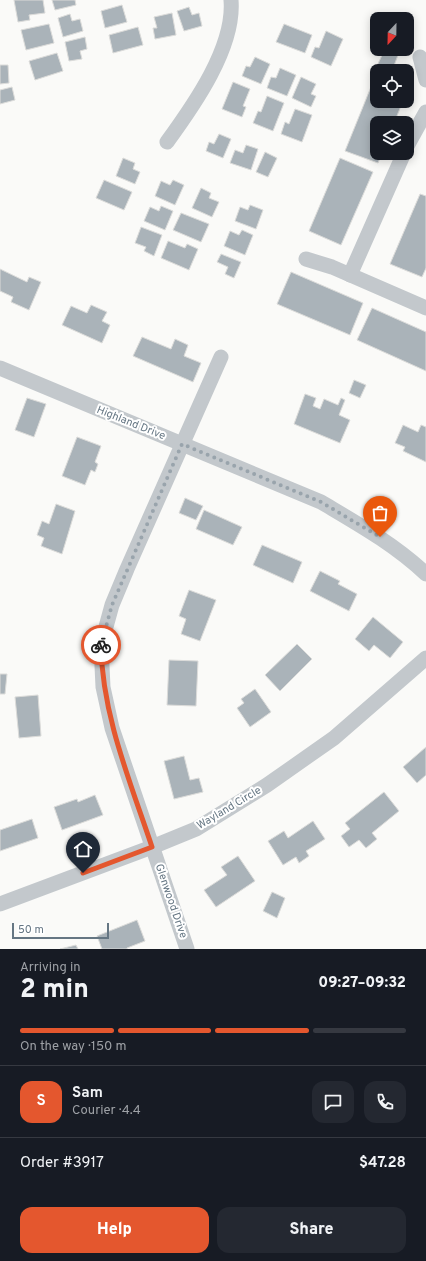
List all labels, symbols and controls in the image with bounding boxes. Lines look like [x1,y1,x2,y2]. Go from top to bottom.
north arrow [370,12,414,56]
map controls [370,12,414,160]
button: locate [370,64,414,108]
button: layers [370,116,414,160]
street label: Highland Drive [95,403,167,443]
pin [363,496,397,537]
icon: bag [369,502,391,524]
courier [81,625,121,665]
icon: bike [90,634,112,656]
street label: Wayland Circle [194,783,264,833]
pin [66,832,100,873]
icon: home [72,838,94,860]
street label: Glenwood Drive [152,862,190,940]
scale bar [12,921,109,940]
text: 50 m [18,923,44,937]
text: Arriving in [20,960,81,976]
text: 2 min [20,974,89,1007]
text: 09:27–09:32 [318,974,406,993]
text: On the way · 150 m [20,1039,126,1055]
button: chat [312,1081,354,1123]
button: phone [364,1081,406,1123]
text: Sam [72,1084,103,1103]
text: S [36,1092,46,1111]
text: Courier · 4.4 [72,1103,141,1119]
text: Order #3917 [20,1154,104,1173]
text: $47.28 [359,1154,406,1173]
button: Help [20,1207,209,1253]
button: Share [217,1207,406,1253]

